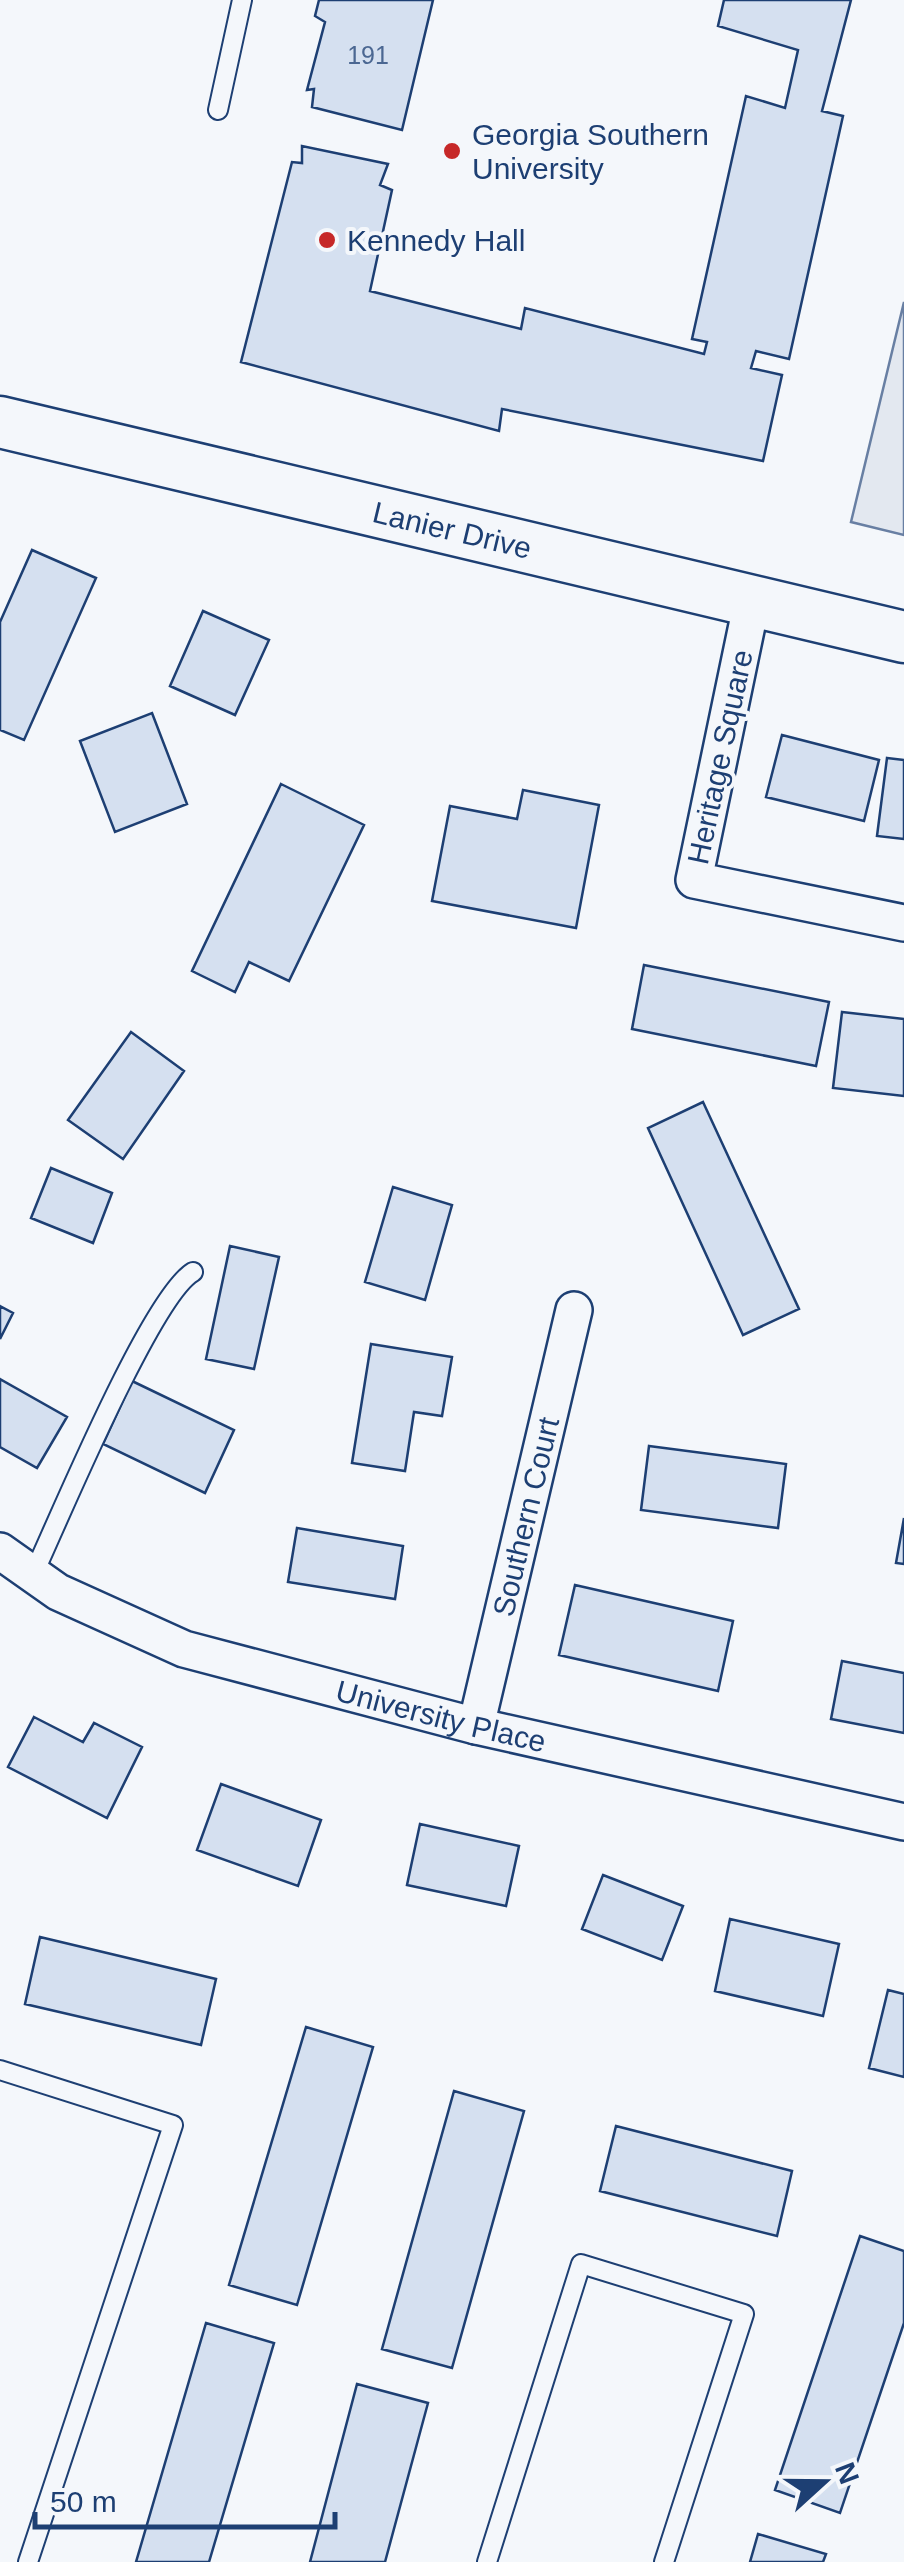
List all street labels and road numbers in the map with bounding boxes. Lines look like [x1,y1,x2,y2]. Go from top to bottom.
street label: Lanier Drive [370,495,535,564]
street label: Heritage Square [681,647,759,867]
street label: Southern Court [486,1413,565,1620]
street label: University Place [333,1673,549,1758]

